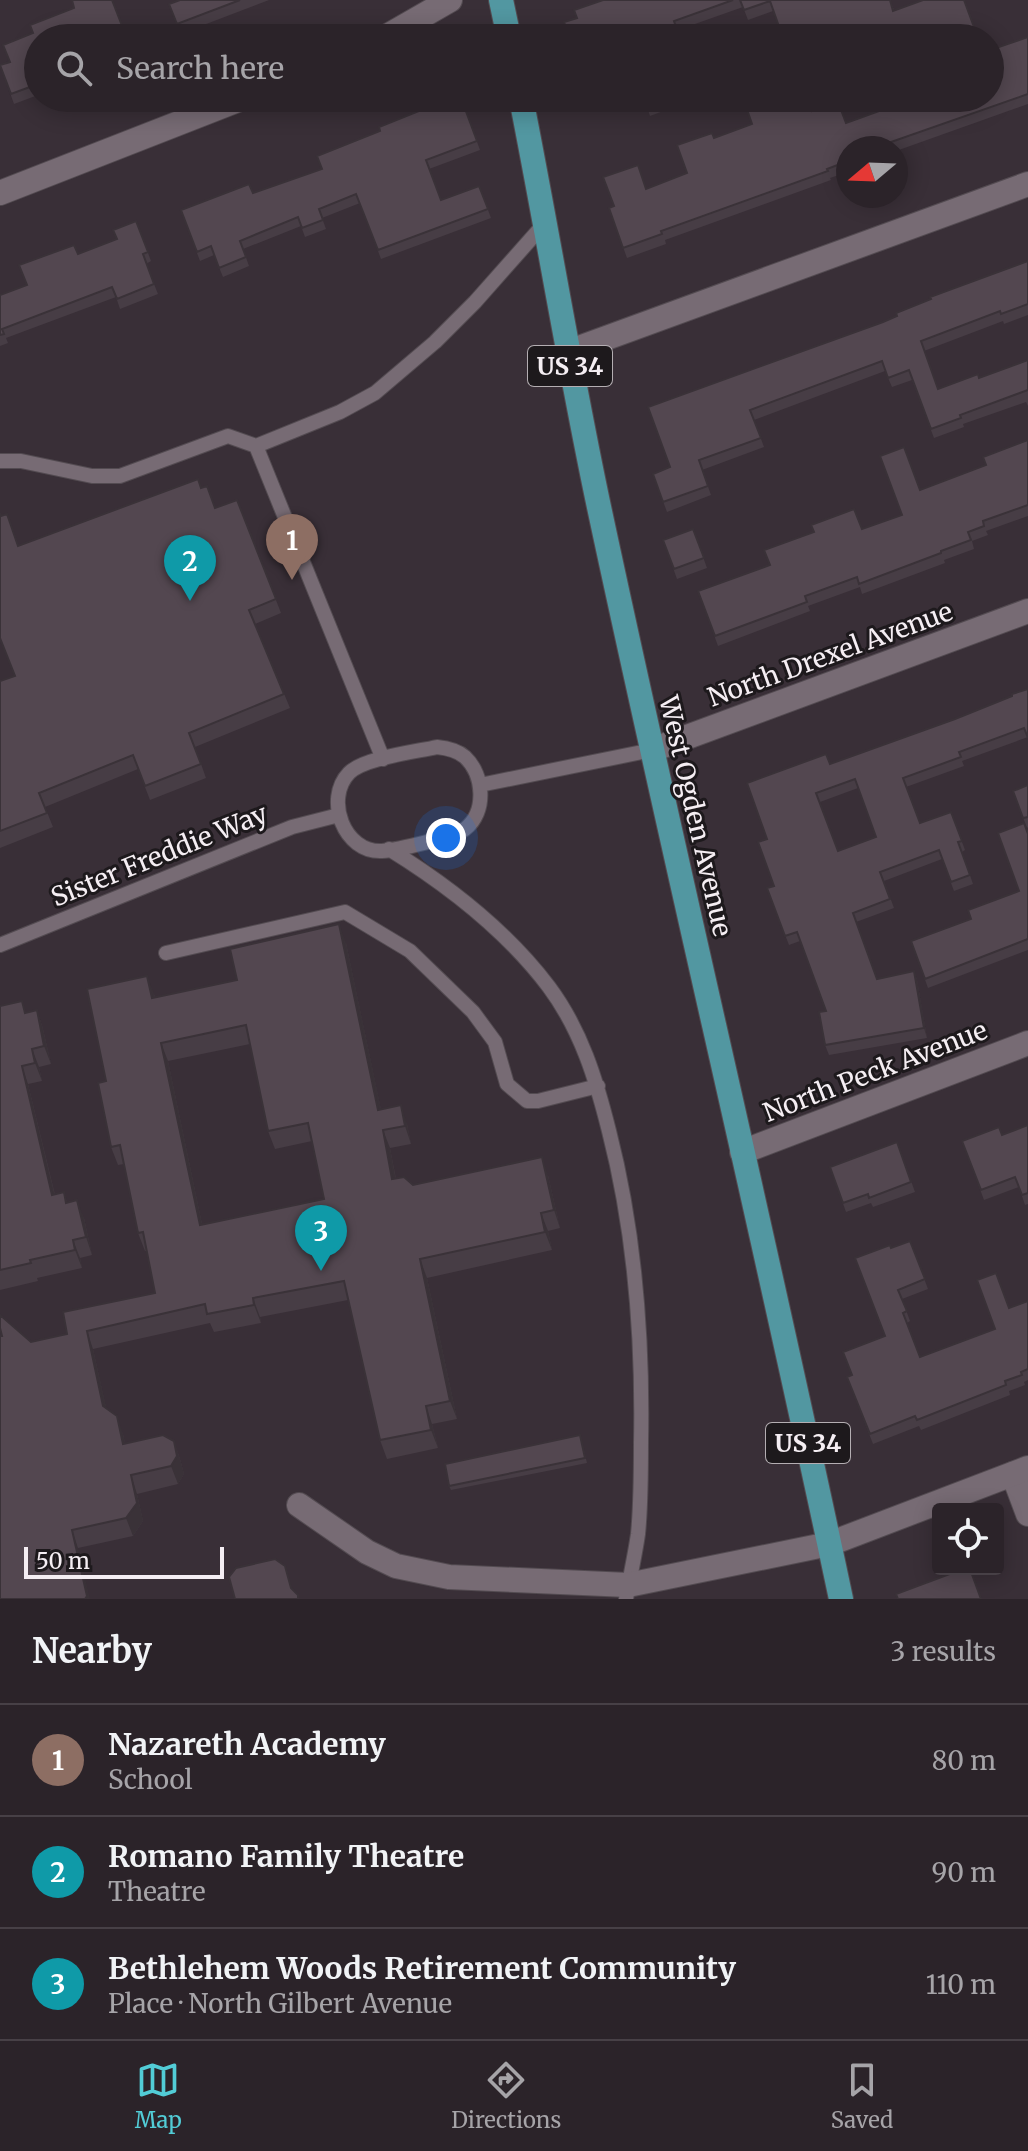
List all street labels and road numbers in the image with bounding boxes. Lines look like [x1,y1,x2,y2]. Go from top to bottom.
road number: US 34 [528,346,612,386]
street label: North Drexel Avenue [703,594,957,714]
street label: West Ogden Avenue [652,692,740,940]
street label: Sister Freddie Way [46,796,273,913]
street label: North Peck Avenue [758,1013,992,1129]
road number: US 34 [766,1423,850,1463]

